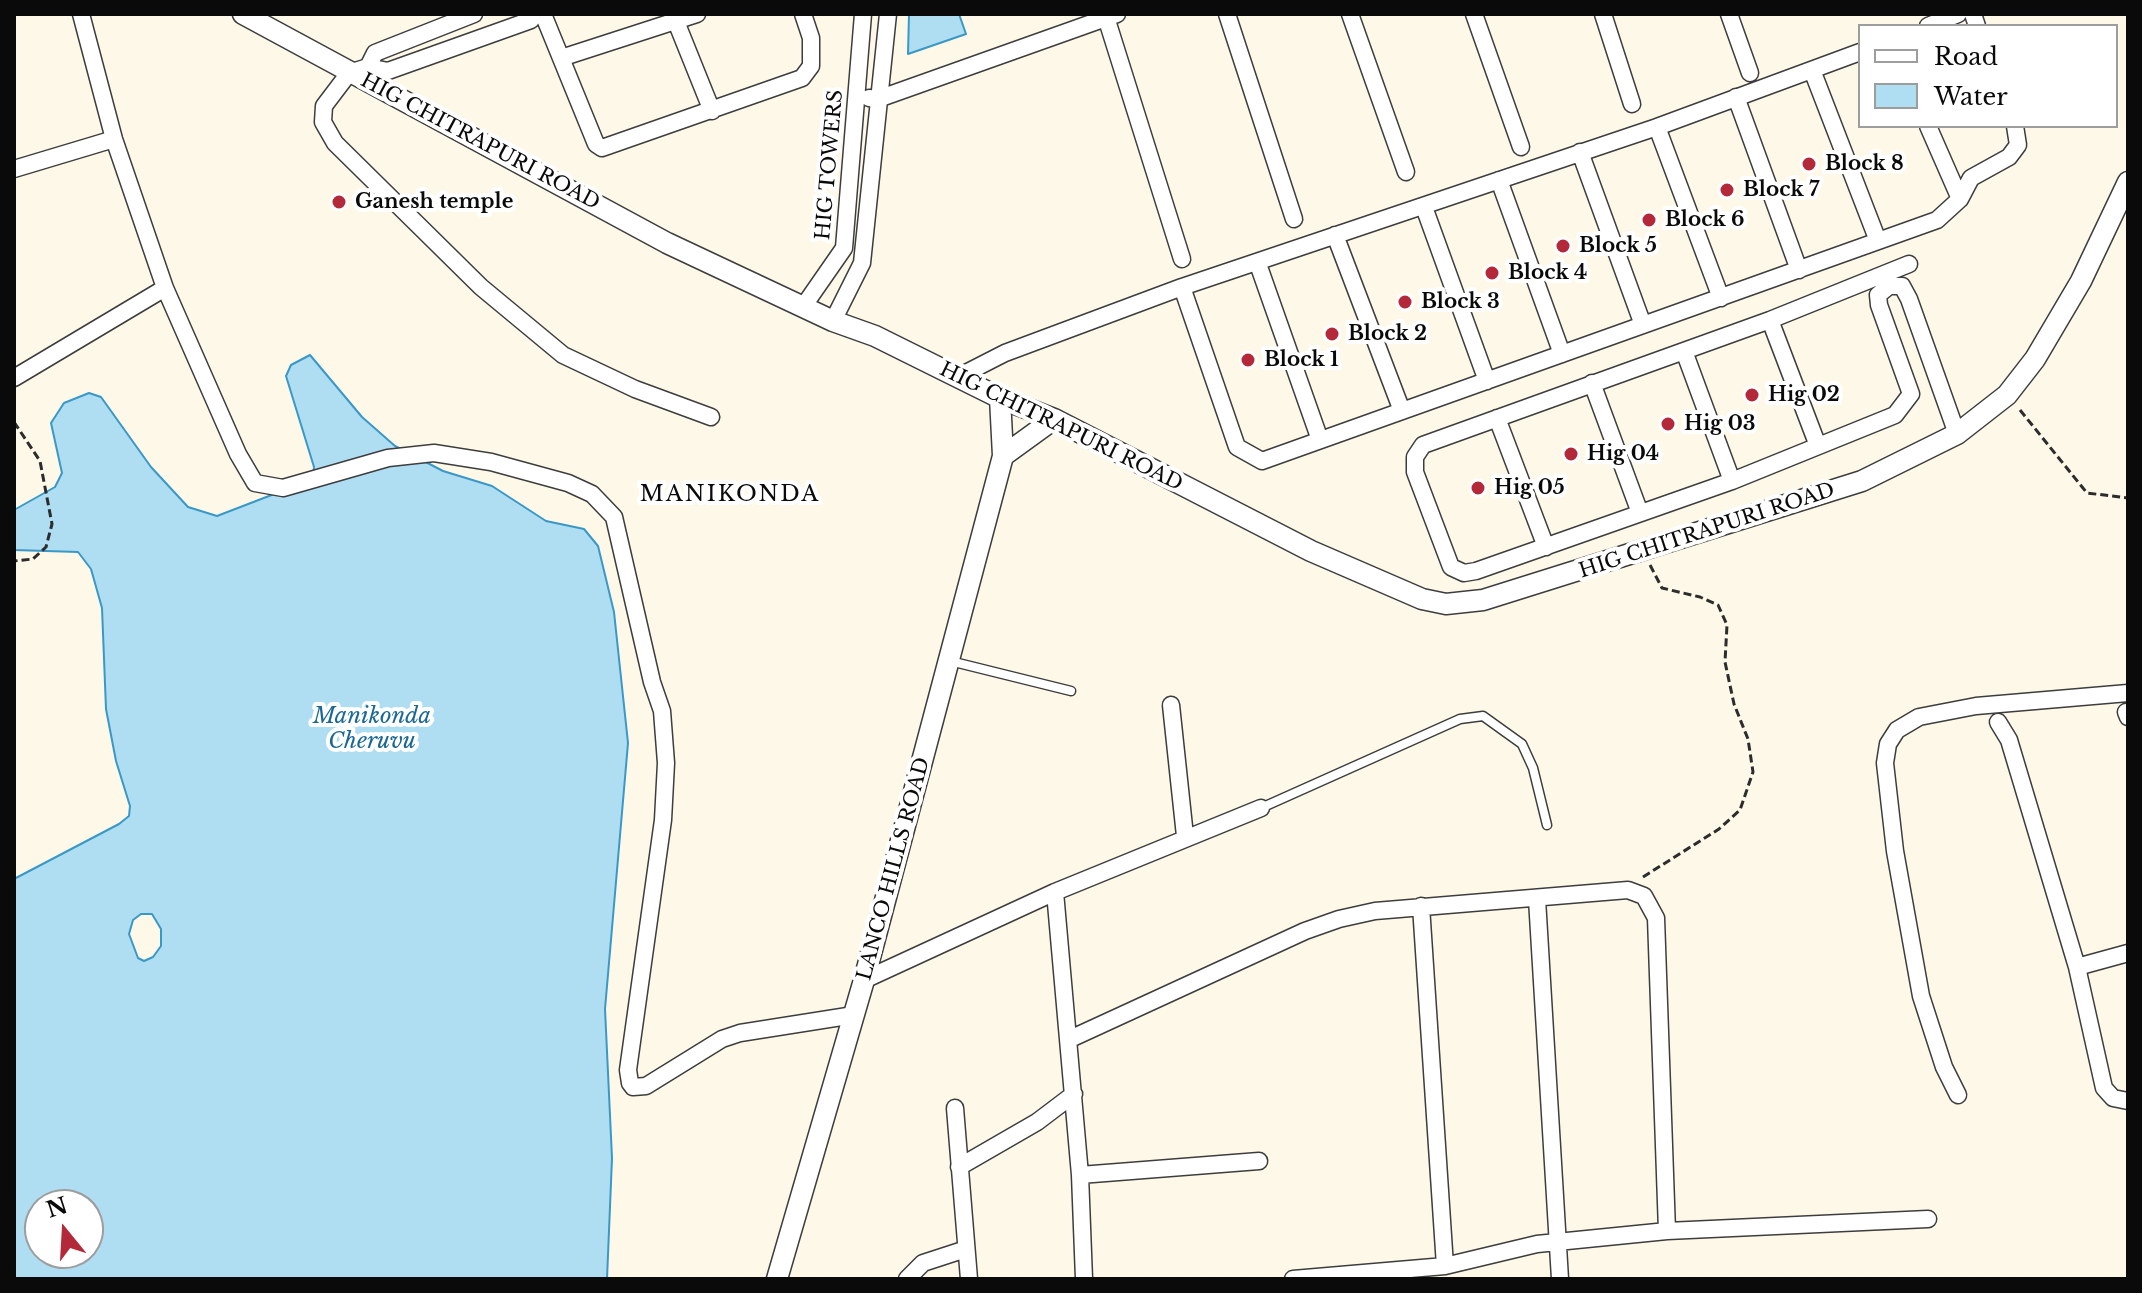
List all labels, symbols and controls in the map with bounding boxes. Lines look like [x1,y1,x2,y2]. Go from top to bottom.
legend [1858,24,2118,128]
text: Road [1934,42,1998,71]
street label: HIG CHITRAPURI ROAD [356,69,604,215]
text: Water [1934,82,2008,111]
street label: HIG TOWERS [811,89,849,241]
place label: Block 8 [1825,152,1904,176]
marker: Block 8 [1800,155,1818,173]
place label: Block 7 [1743,178,1819,202]
marker: Block 7 [1718,181,1736,199]
place label: Ganesh temple [355,190,513,214]
marker: Ganesh temple [330,193,348,211]
place label: Block 6 [1665,208,1744,232]
marker: Block 6 [1640,211,1658,229]
place label: Block 5 [1579,234,1657,258]
marker: Block 5 [1554,237,1572,255]
place label: Block 4 [1508,261,1587,285]
marker: Block 4 [1483,264,1501,282]
place label: Block 3 [1421,290,1500,314]
marker: Block 3 [1396,293,1414,311]
place label: Block 2 [1348,322,1427,346]
marker: Block 2 [1323,325,1341,343]
place label: Block 1 [1264,348,1339,372]
marker: Block 1 [1239,351,1257,369]
street label: HIG CHITRAPURI ROAD [936,358,1186,496]
place label: Hig 02 [1768,383,1840,407]
marker: Hig 02 [1743,386,1761,404]
place label: Hig 03 [1684,412,1755,436]
marker: Hig 03 [1659,415,1677,433]
place label: Hig 04 [1587,442,1659,466]
marker: Hig 04 [1562,445,1580,463]
place label: Hig 05 [1494,476,1565,500]
street label: HIG CHITRAPURI ROAD [1576,478,1838,584]
marker: Hig 05 [1469,479,1487,497]
district label: MANIKONDA [640,482,820,508]
water label: Manikonda Cheruvu [313,704,431,756]
street label: LANCO HILLS ROAD [853,755,935,983]
north arrow [24,1189,104,1269]
text: N [43,1192,71,1224]

